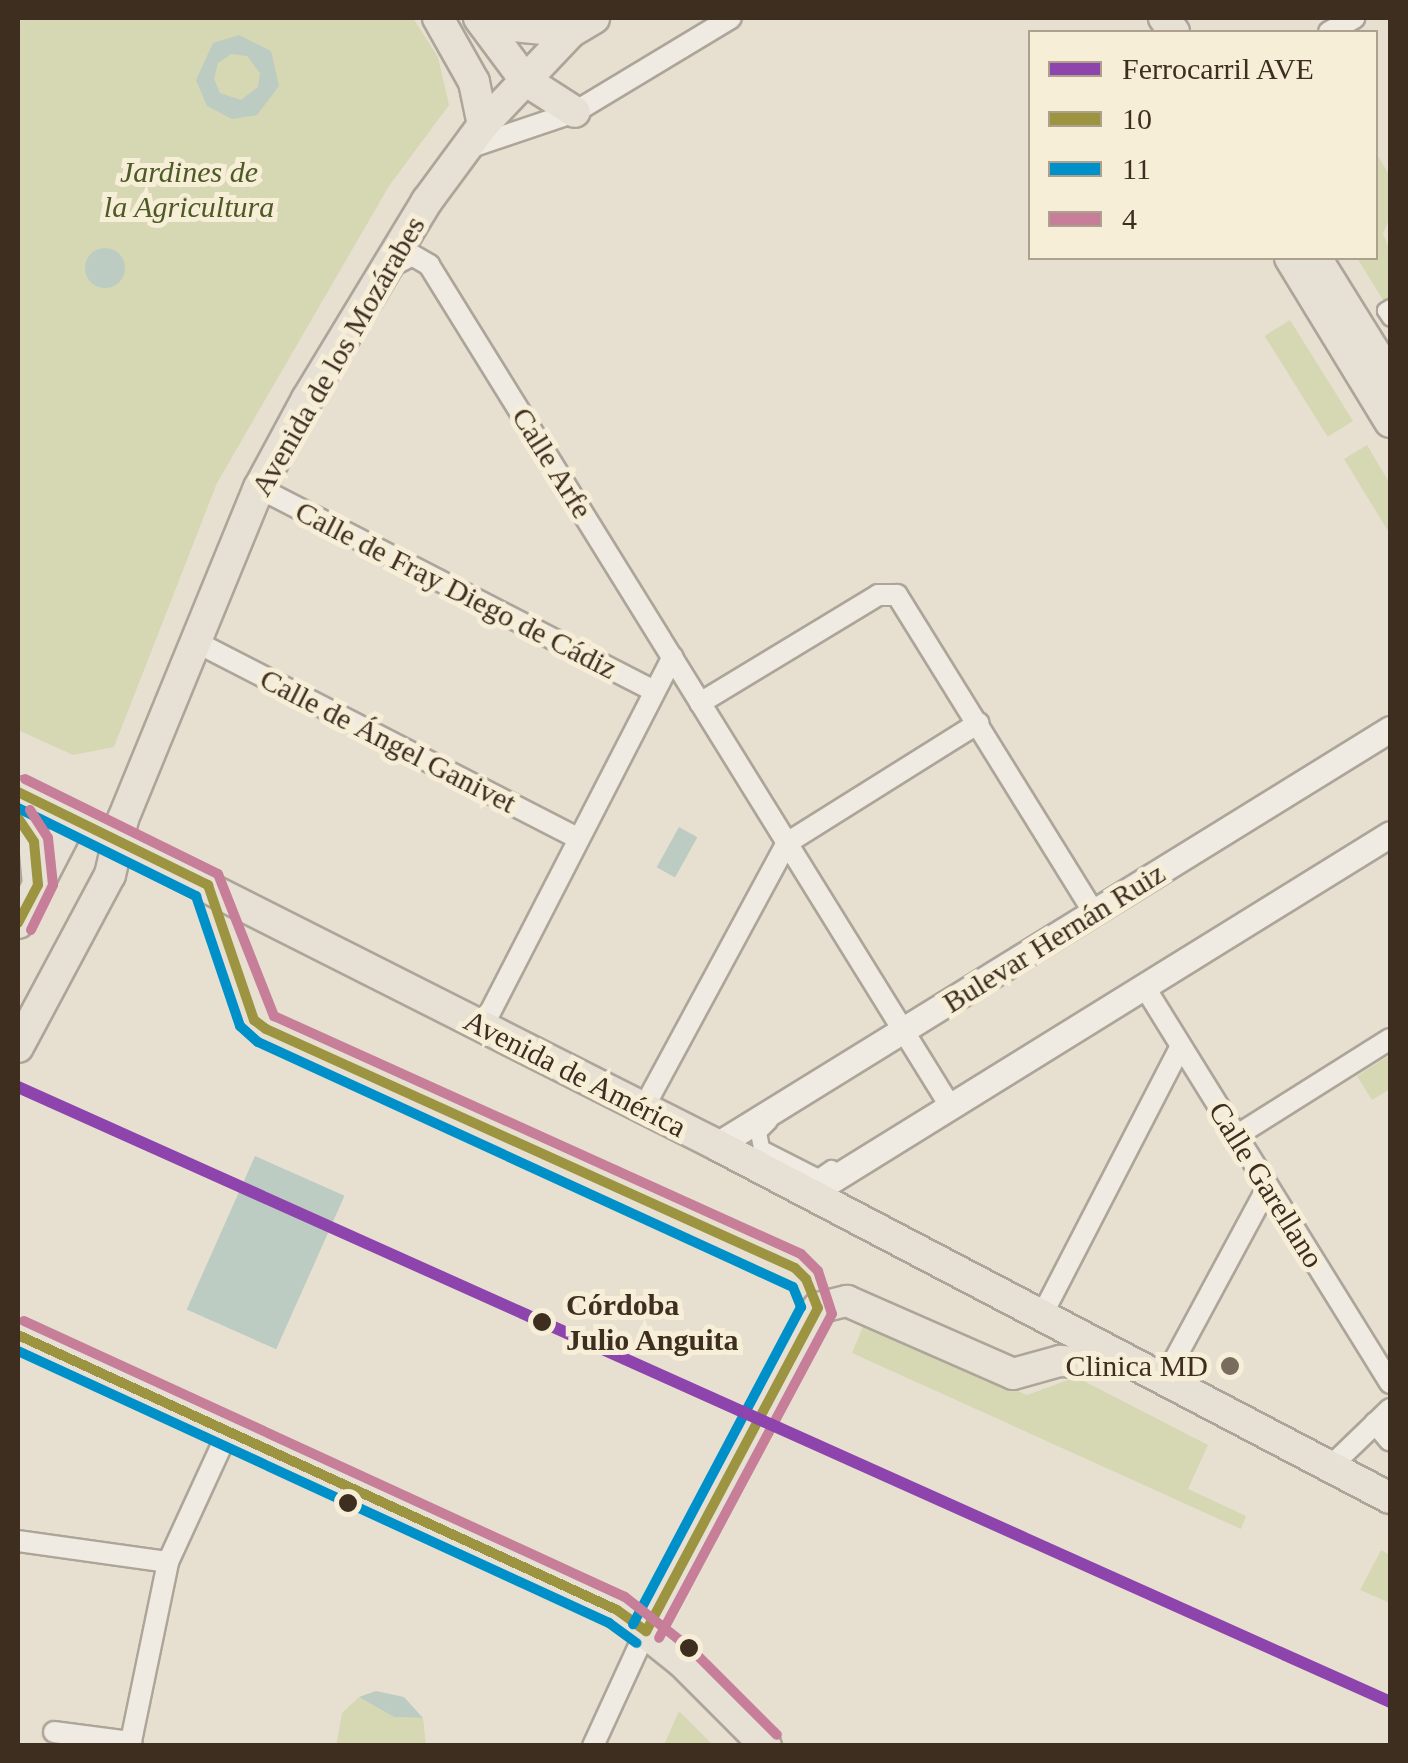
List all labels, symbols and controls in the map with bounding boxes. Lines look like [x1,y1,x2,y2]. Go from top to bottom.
legend [1028,30,1378,260]
text: Ferrocarril AVE [1122,52,1314,85]
text: 10 [1122,102,1152,135]
text: 11 [1122,152,1151,185]
park label: Jardines de la Agricultura [104,154,274,224]
text: 4 [1122,202,1137,235]
street label: Avenida de los Mozárabes [243,210,433,502]
street label: Calle Arfe [503,400,601,526]
street label: Calle de Fray Diego de Cádiz [289,493,623,687]
street label: Calle de Ángel Ganivet [254,661,522,821]
street label: Bulevar Hernán Ruiz [936,855,1172,1021]
street label: Avenida de América [457,1002,693,1146]
street label: Calle Garellano [1201,1095,1331,1275]
place label: Córdoba Julio Anguita [566,1287,740,1358]
marker: Córdoba Julio Anguita [527,1307,557,1337]
place label: Clinica MD [1066,1348,1208,1384]
marker: Clinica MD [1217,1353,1243,1379]
unlabelled marker [338,1493,358,1513]
unlabelled marker [679,1638,699,1658]

